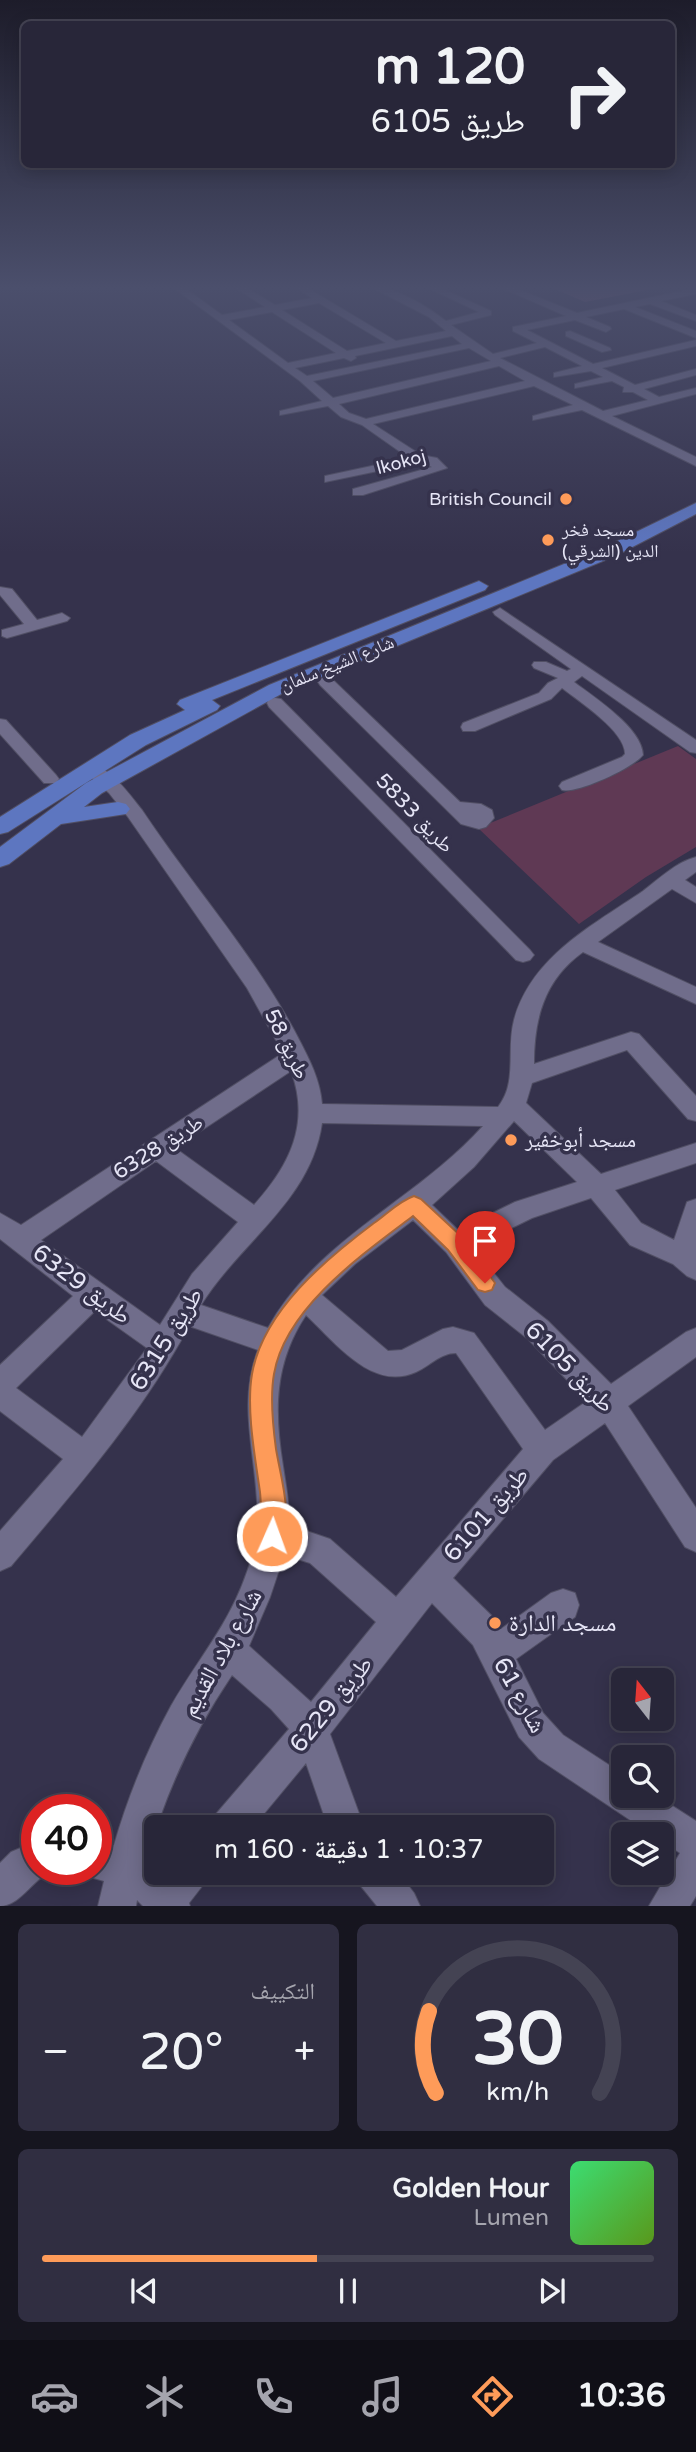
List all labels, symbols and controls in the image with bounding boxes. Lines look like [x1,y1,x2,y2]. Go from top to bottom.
text: 120 m [375,38,525,97]
icon: right [549,49,640,140]
text: طريق 6105 [371,103,525,141]
street label: lkokoj [374,445,428,479]
place label: British Council [429,488,552,510]
marker: British Council [558,491,574,507]
place label: مسجد فخر الدين (الشرقي) [561,519,658,566]
marker: مسجد فخر الدين (الشرقي) [540,532,556,548]
street label: شارع الشيخ سلمان [277,631,398,698]
street label: طريق 5833 [370,768,459,858]
street label: طريق 58 [259,1005,314,1083]
street label: طريق 6328 [109,1110,208,1185]
place label: مسجد أبوخفير [524,1127,636,1153]
marker: مسجد أبوخفير [503,1132,519,1148]
pin [455,1211,515,1283]
icon: arrive [466,1222,504,1260]
street label: طريق 6329 [27,1238,137,1331]
street label: طريق 6315 [123,1283,209,1396]
street label: طريق 6105 [519,1316,620,1419]
street label: طريق 6101 [437,1461,535,1568]
position arrow [235,1499,309,1573]
street label: شارع بلاد القديم [174,1584,269,1723]
place label: مسجد الدارة [509,1609,616,1638]
marker: مسجد الدارة [487,1615,503,1631]
street label: طريق 6229 [284,1650,379,1758]
street label: شارع 61 [487,1652,552,1738]
north arrow [611,1668,674,1731]
map controls [611,1668,674,1885]
button: search [611,1745,674,1808]
speed limit sign: 40 [21,1794,112,1885]
button: layers [611,1822,674,1885]
text: 10:37 · 1 دقيقة · 160 m [214,1834,484,1865]
text: التكييف [250,1978,315,2006]
text: 30 [472,1997,563,2085]
text: 20° [139,2021,224,2084]
text: − [42,2029,69,2075]
text: + [294,2029,315,2075]
text: km/h [486,2077,549,2107]
text: Golden Hour [392,2173,549,2204]
text: Lumen [474,2204,549,2232]
icon: previous [125,2272,163,2310]
icon: pause [329,2272,367,2310]
icon: next [533,2272,571,2310]
icon: car [30,2372,79,2421]
icon: climate [140,2372,189,2421]
icon: phone [249,2372,298,2421]
icon: music [358,2372,407,2421]
icon: directions [468,2372,517,2421]
text: 10:36 [577,2377,666,2415]

